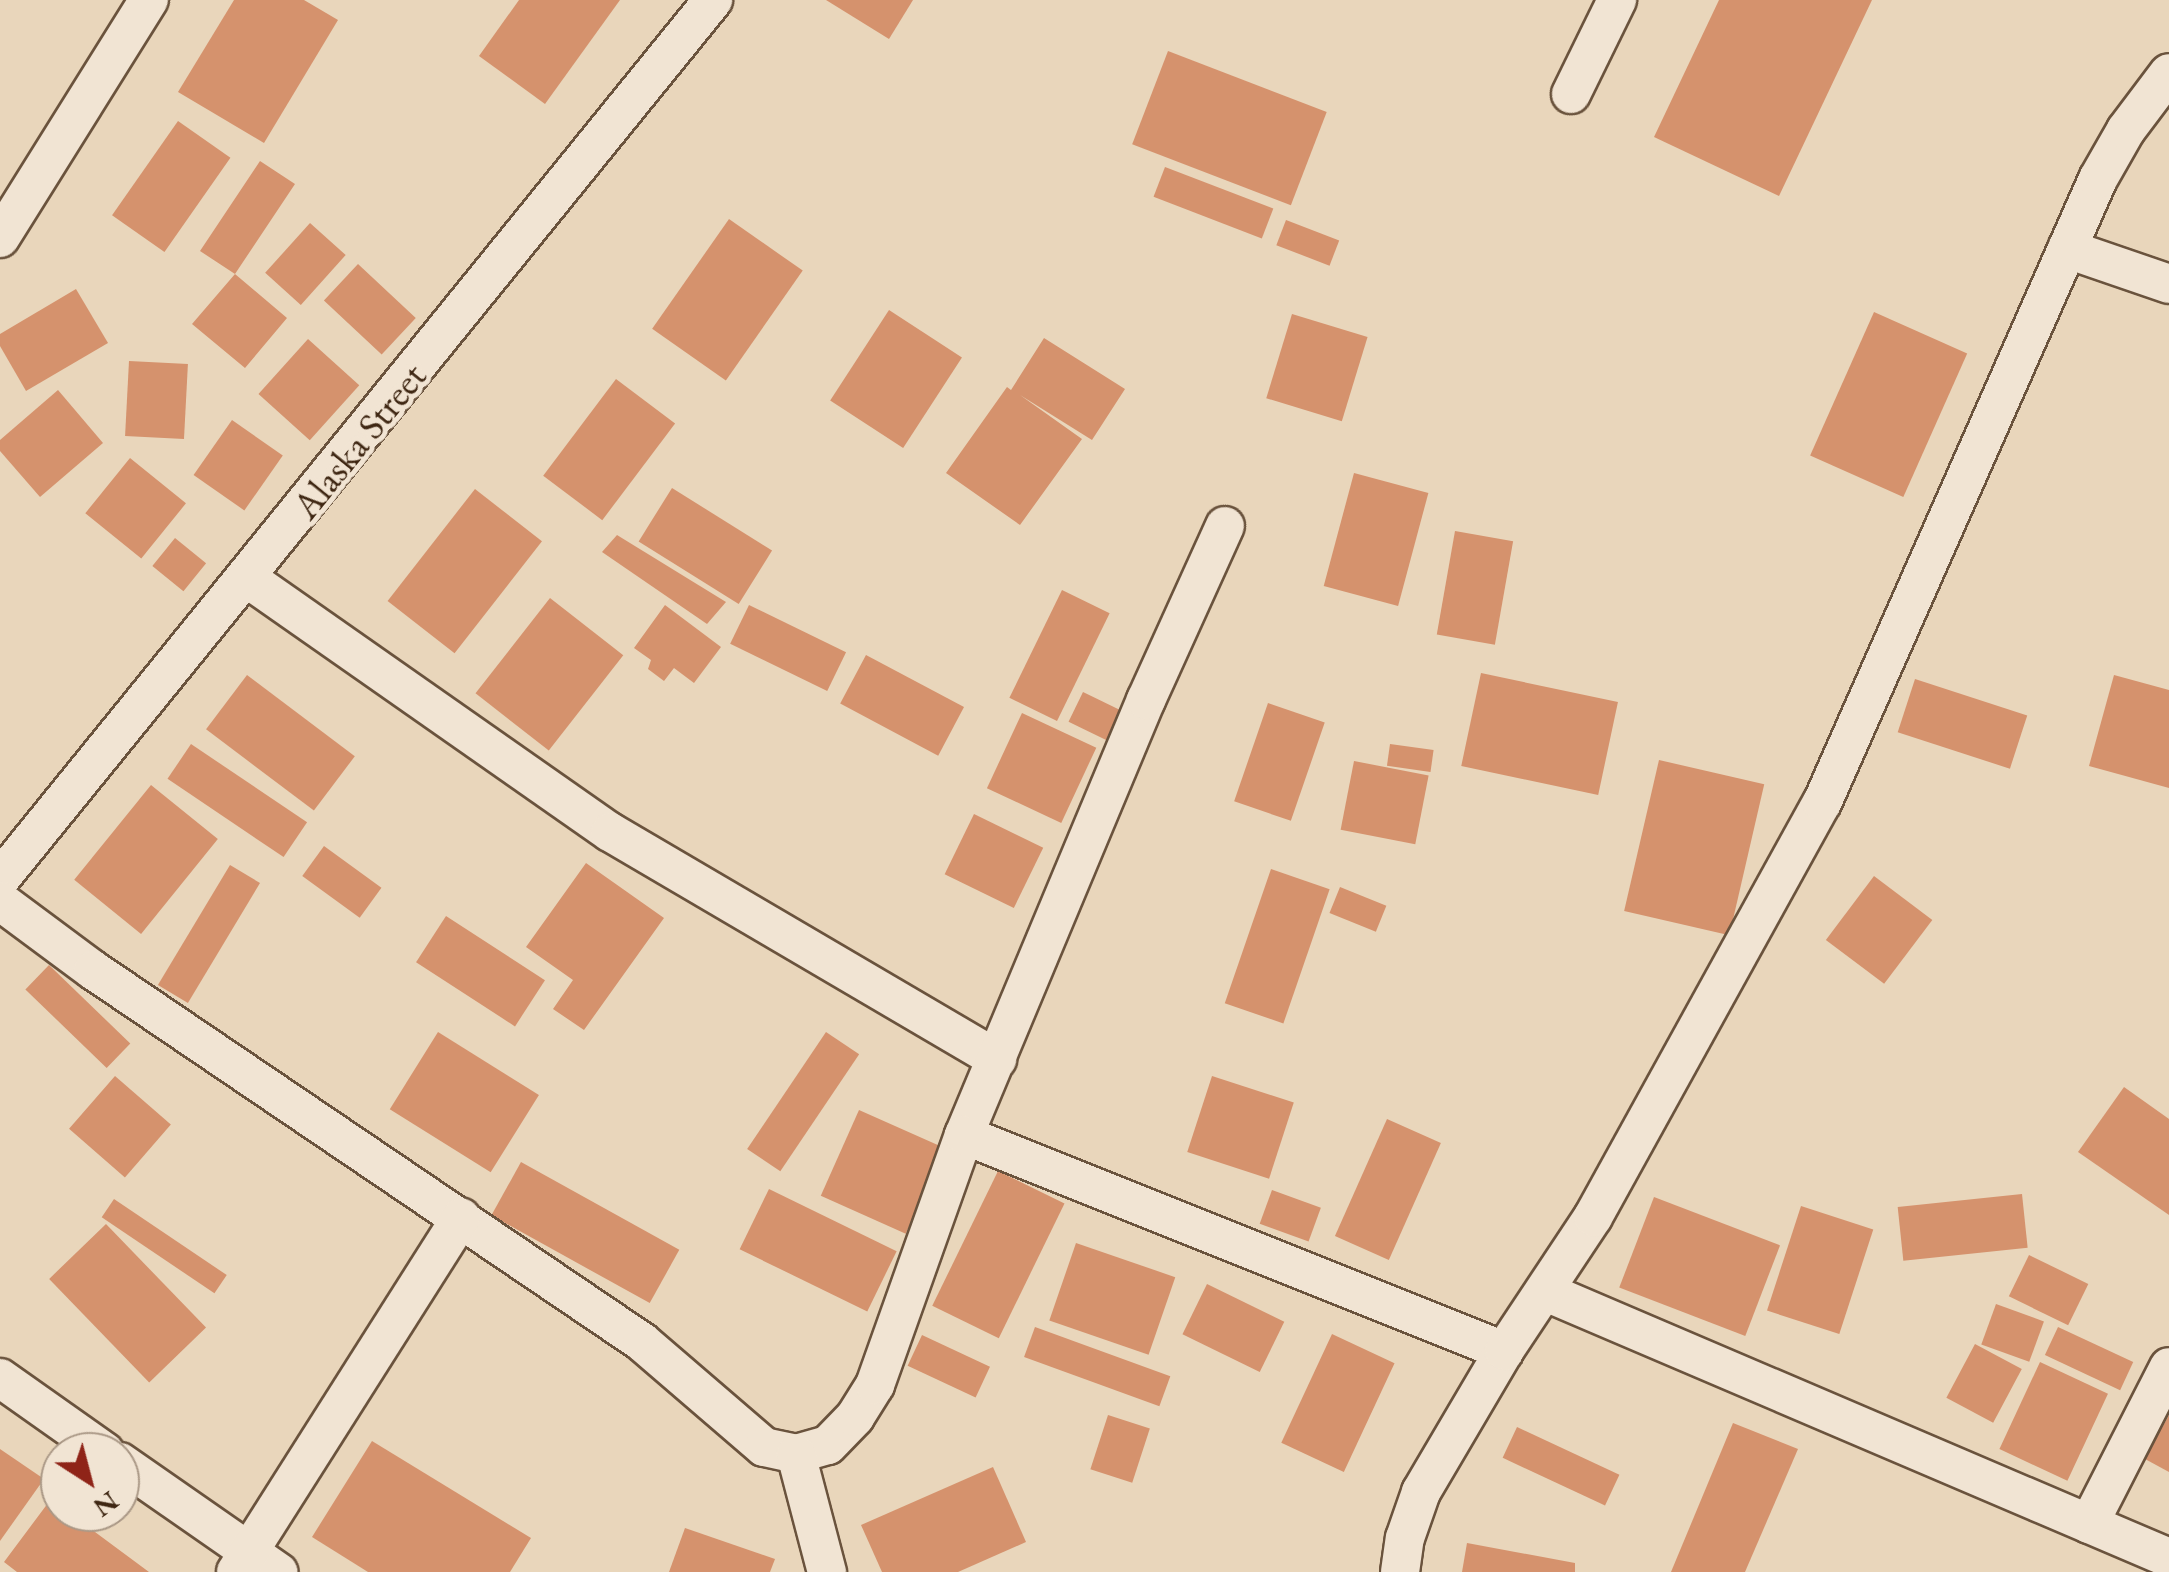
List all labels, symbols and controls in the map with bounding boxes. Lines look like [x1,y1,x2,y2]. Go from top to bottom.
street label: Alaska Street [282,354,436,528]
north arrow [40,1432,140,1532]
text: N [87,1483,126,1526]

